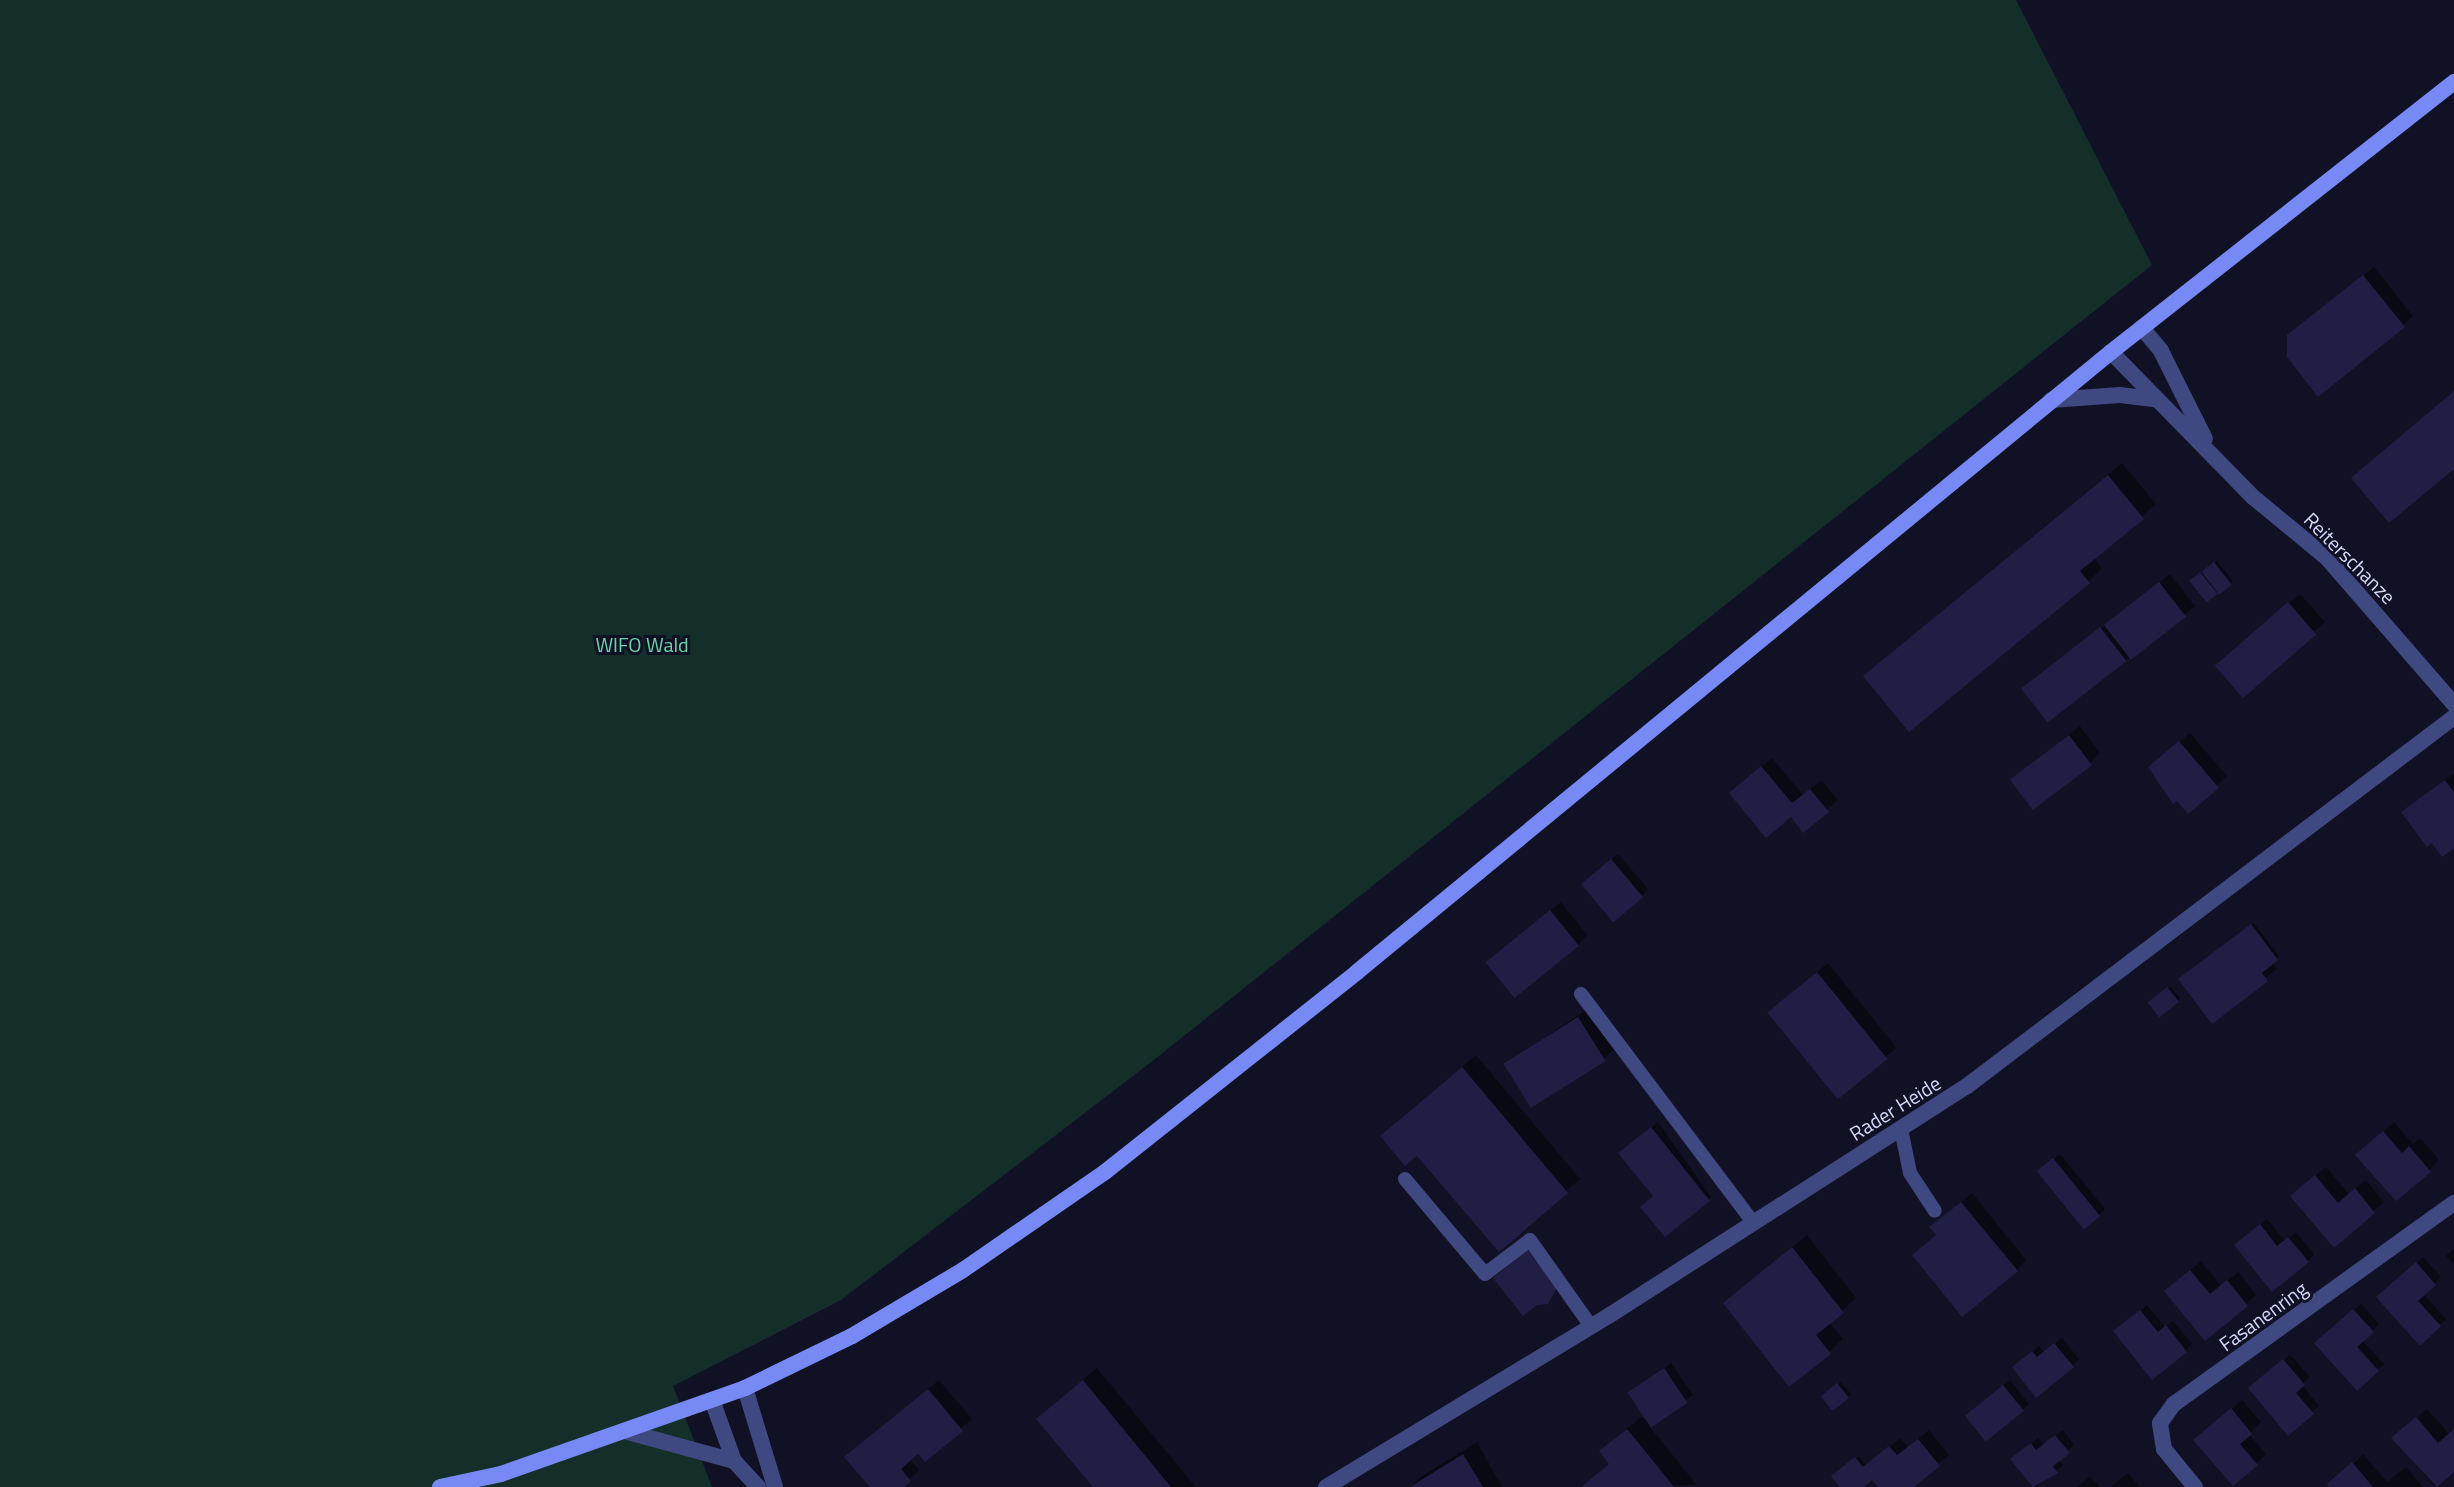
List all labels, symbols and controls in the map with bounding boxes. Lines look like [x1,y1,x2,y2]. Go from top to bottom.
street label: Reiterschanze [2299,507,2401,609]
park label: WIFO Wald [595,632,689,656]
street label: Rader Heide [1845,1071,1945,1145]
street label: Fasanenring [2214,1276,2312,1356]

